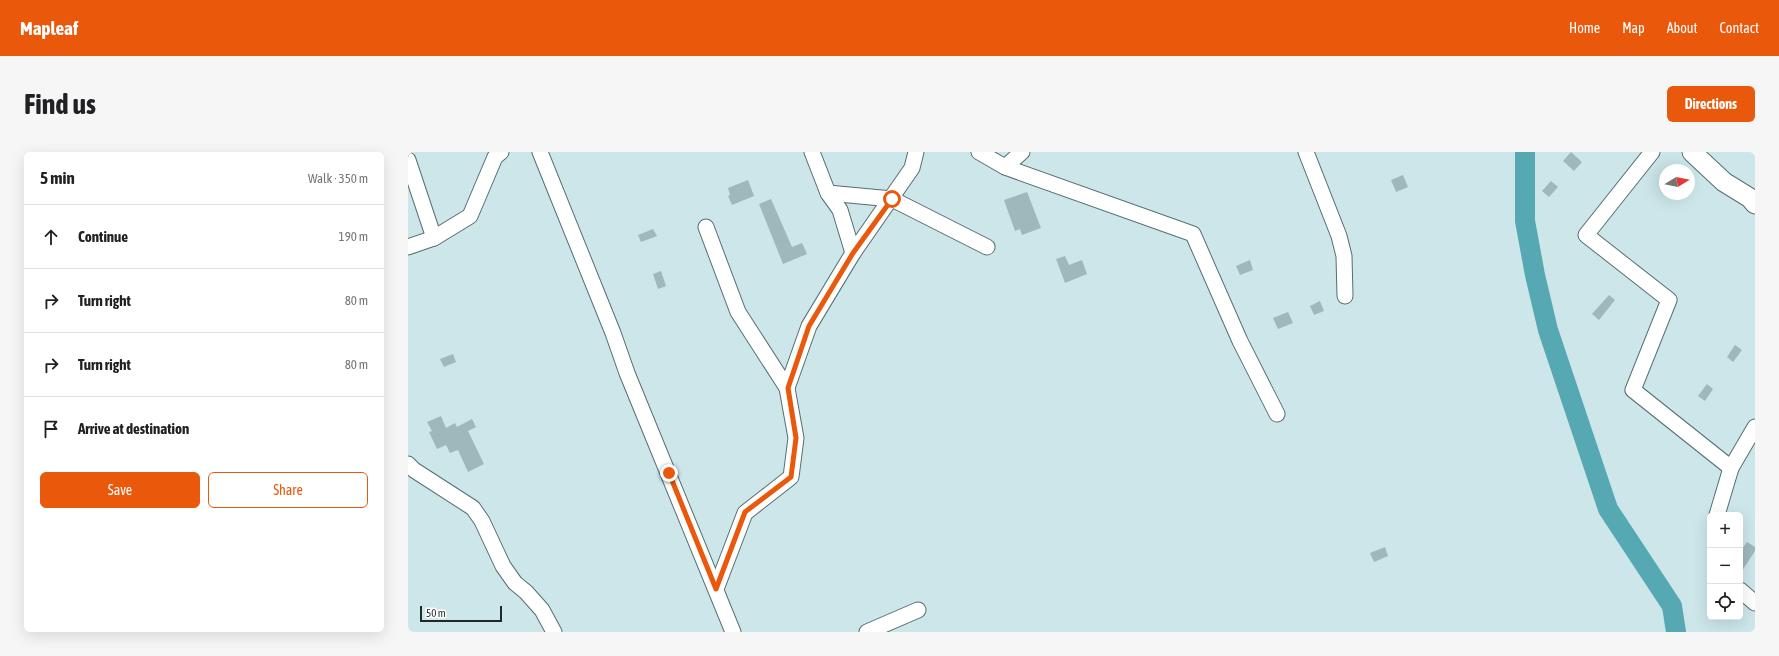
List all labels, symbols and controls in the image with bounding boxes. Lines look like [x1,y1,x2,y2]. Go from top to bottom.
text: Mapleaf [20,17,78,39]
text: Home [1569,20,1600,36]
text: Map [1622,20,1645,36]
text: About [1667,20,1698,36]
text: Contact [1720,20,1759,36]
button: Directions [1667,86,1755,122]
text: Find us [24,88,96,120]
north arrow [1659,164,1695,200]
text: 5 min [40,168,75,188]
text: Walk · 350 m [308,171,368,186]
route start [883,190,901,208]
icon: ahead [40,226,62,248]
text: Continue [78,228,128,245]
text: 190 m [339,229,368,244]
icon: right [40,290,62,312]
text: Turn right [78,292,131,309]
text: 80 m [345,293,368,308]
icon: right [40,354,62,376]
text: Turn right [78,356,131,373]
text: 80 m [345,357,368,372]
icon: arrive [40,418,62,440]
text: Arrive at destination [78,420,189,437]
route end [660,464,678,482]
button: Save [40,472,200,508]
button: Share [208,472,368,508]
map controls [1707,512,1743,620]
button: + [1707,512,1743,548]
button: − [1707,548,1743,584]
button: locate [1707,584,1743,620]
scale bar [420,604,502,623]
text: 50 m [426,607,446,619]

